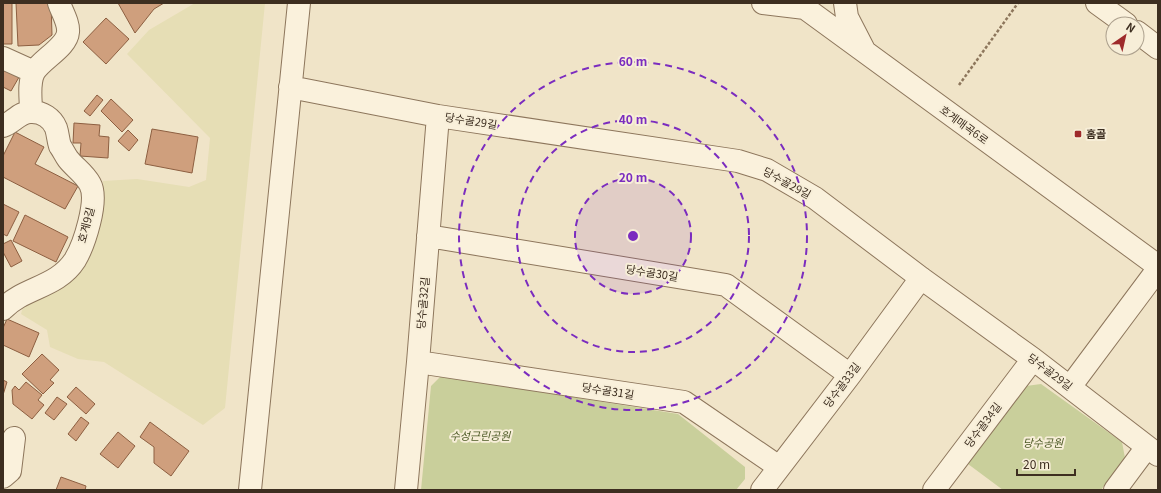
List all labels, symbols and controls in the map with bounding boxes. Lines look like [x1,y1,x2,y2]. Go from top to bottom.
north arrow [1105,16,1145,56]
text: N [1123,18,1139,36]
text: 60 m [619,52,647,69]
street label: 호계매곡6로 [937,101,992,147]
street label: 당수골29길 [444,108,498,132]
text: 40 m [619,110,647,127]
place label: 홈골 [1086,125,1106,141]
marker: 홈골 [1073,129,1083,139]
street label: 당수골29길 [761,162,814,202]
text: 20 m [619,168,647,185]
street label: 호계9길 [73,205,97,244]
centre of rings [626,229,640,243]
street label: 당수골30길 [625,260,679,284]
street label: 당수골32길 [412,276,432,330]
street label: 당수골29길 [1025,349,1076,393]
street label: 당수골33길 [819,359,863,410]
street label: 당수골31길 [581,378,635,402]
street label: 당수골34길 [960,399,1004,450]
park label: 수성근린공원 [450,427,511,443]
park label: 당수공원 [1023,434,1064,450]
scale bar [1017,451,1075,477]
text: 20 m [1023,455,1050,472]

